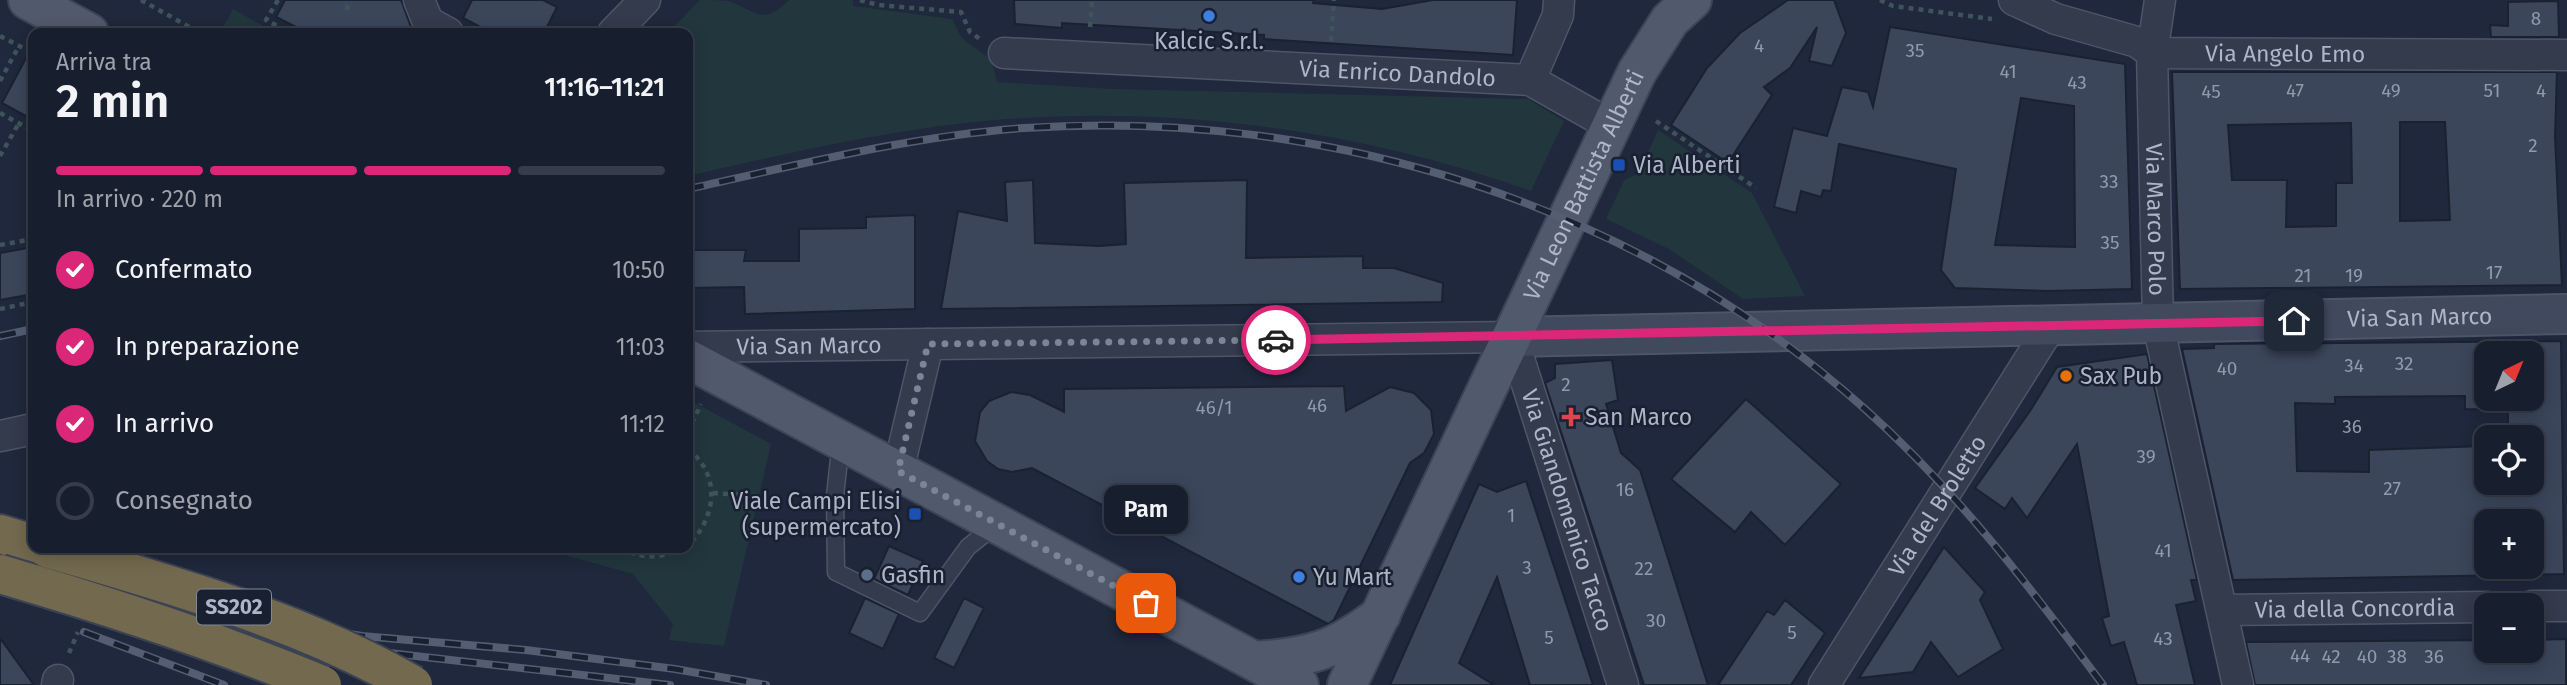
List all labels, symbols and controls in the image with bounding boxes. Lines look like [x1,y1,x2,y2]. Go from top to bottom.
house number: 8 [2531,7,2541,30]
marker: Kalcic S.r.l. [1201,8,1217,24]
place label: Kalcic S.r.l. [1154,27,1264,55]
house number: 4 [1754,34,1764,57]
house number: 35 [1905,39,1925,62]
street label: Via Angelo Emo [2205,39,2365,68]
text: Arriva tra [56,48,152,76]
street label: Via Enrico Dandolo [1298,54,1496,92]
house number: 41 [1999,60,2017,83]
street label: Via Leon Battista Alberti [1517,66,1650,305]
house number: 43 [2067,71,2087,94]
text: 11:16–11:21 [544,72,665,103]
text: 2 min [56,74,169,129]
house number: 47 [2286,79,2304,102]
house number: 49 [2381,79,2401,102]
house number: 51 [2484,79,2500,102]
house number: 4 [2536,79,2546,102]
house number: 45 [2201,80,2221,103]
house number: 2 [2528,134,2538,157]
street label: Via Marco Polo [2140,143,2171,296]
place label: Via Alberti [1633,151,1741,179]
marker: Via Alberti [1611,157,1627,173]
house number: 33 [2100,170,2118,193]
text: In arrivo · 220 m [56,185,223,213]
house number: 35 [2100,231,2120,254]
icon: check [56,251,94,289]
text: Confermato [115,254,253,285]
text: 10:50 [612,256,665,284]
house number: 17 [2486,261,2502,284]
house number: 21 [2294,264,2312,287]
house number: 19 [2345,264,2363,287]
pin [2264,291,2324,351]
icon: home [2275,302,2313,340]
street label: Via San Marco [2347,302,2493,333]
courier [1241,305,1311,375]
icon: car [1257,321,1295,359]
icon: check [56,328,94,366]
text: In preparazione [115,331,300,362]
street label: Via San Marco [736,331,882,360]
text: 11:03 [616,333,665,361]
north arrow [2474,341,2544,411]
map controls [2474,341,2544,663]
house number: 32 [2395,352,2413,375]
house number: 34 [2344,354,2364,377]
house number: 40 [2217,357,2237,380]
place label: Sax Pub [2080,362,2162,390]
marker: Sax Pub [2058,368,2074,384]
house number: 2 [1561,373,1571,396]
street label: Via Giandomenico Tacco [1516,386,1619,635]
house number: 46 [1307,394,1327,417]
house number: 46/1 [1196,396,1232,419]
place label: San Marco [1585,403,1692,431]
icon: check [56,405,94,443]
text: In arrivo [115,408,214,439]
marker: San Marco [1563,409,1579,425]
text: 11:12 [619,410,665,438]
house number: 36 [2342,415,2362,438]
button: locate [2474,425,2544,495]
street label: Via del Broletto [1882,430,1992,582]
house number: 39 [2136,445,2156,468]
house number: 27 [2383,477,2401,500]
house number: 16 [1616,478,1634,501]
callout: Pam [1104,484,1188,533]
text: Consegnato [115,485,253,516]
place label: Viale Campi Elisi (supermercato) [730,487,901,541]
text: Pam [1124,495,1168,523]
house number: 1 [1507,504,1515,527]
marker: Viale Campi Elisi (supermercato) [907,506,923,522]
button: + [2474,509,2544,579]
house number: 41 [2154,539,2172,562]
house number: 3 [1522,556,1532,579]
house number: 22 [1635,557,1653,580]
place label: Gasfin [881,561,945,589]
place label: Yu Mart [1313,563,1392,591]
marker: Gasfin [859,567,875,583]
marker: Yu Mart [1291,569,1307,585]
pin [1116,573,1176,633]
icon: bag [1127,584,1165,622]
road number: SS202 [197,590,271,624]
street label: Via della Concordia [2255,593,2455,624]
button: − [2474,593,2544,663]
house number: 30 [1646,609,1666,632]
house number: 5 [1787,621,1797,644]
house number: 5 [1544,626,1554,649]
house number: 43 [2153,627,2173,650]
house number: 44 [2290,644,2310,667]
house number: 42 [2321,645,2341,668]
house number: 40 [2357,645,2377,668]
house number: 38 [2387,645,2407,668]
house number: 36 [2424,645,2444,668]

